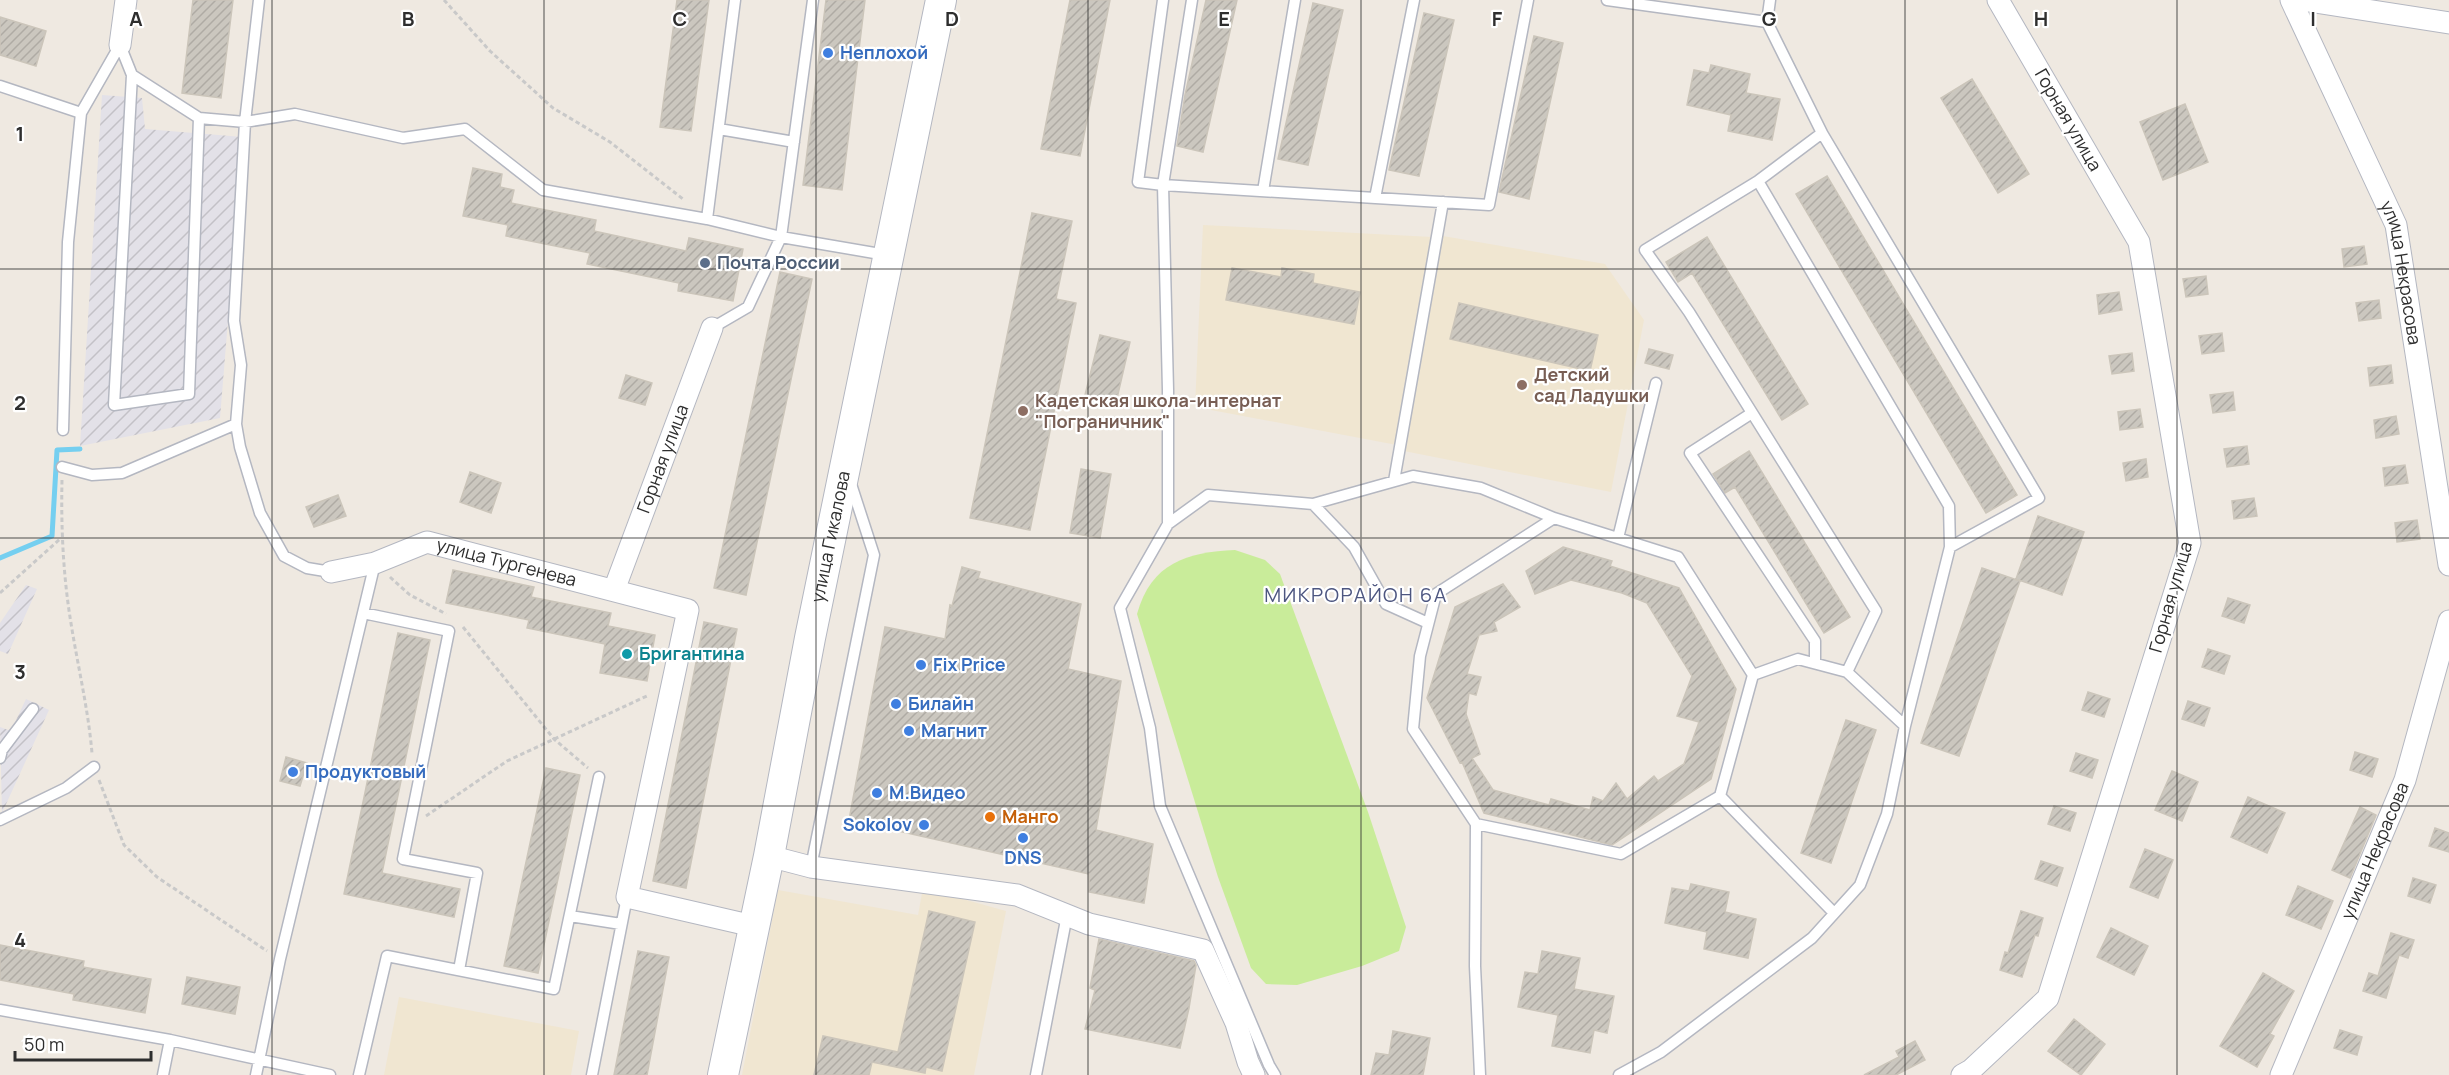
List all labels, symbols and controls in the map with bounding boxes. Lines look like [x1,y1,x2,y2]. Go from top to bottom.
text: A [129,5,143,32]
text: B [402,5,415,32]
text: C [673,5,687,32]
text: D [945,5,959,32]
text: E [1218,5,1230,32]
text: F [1492,5,1503,32]
text: G [1762,5,1777,32]
text: H [2034,5,2048,32]
text: I [2310,5,2316,32]
place label: Неплохой [840,40,928,64]
marker: Неплохой [821,46,835,60]
street label: Горная улица [2030,64,2108,175]
text: 1 [16,120,24,147]
street label: улица Некрасова [2375,196,2428,346]
place label: Почта России [717,250,840,274]
marker: Почта России [698,256,712,270]
place label: Детский сад Ладушки [1534,362,1649,407]
marker: Детский сад Ладушки [1515,378,1529,392]
place label: Кадетская школа-интернат "Пограничник" [1035,388,1282,433]
text: 2 [14,389,26,416]
street label: Горная улица [631,401,693,516]
marker: Кадетская школа-интернат "Пограничник" [1016,404,1030,418]
street label: улица Гикалова [805,469,855,604]
street label: улица Тургенева [434,532,579,591]
street label: Горная улица [2143,538,2197,655]
district label: МИКРОРАЙОН 6А [1264,581,1448,608]
place label: Бригантина [639,641,745,665]
marker: Бригантина [620,647,634,661]
place label: Fix Price [933,652,1006,676]
text: 3 [14,658,26,685]
marker: Fix Price [914,658,928,672]
place label: Билайн [908,691,974,715]
marker: Билайн [889,697,903,711]
place label: Магнит [921,718,988,742]
marker: Магнит [902,724,916,738]
place label: Продуктовый [305,759,426,783]
marker: Продуктовый [286,765,300,779]
street label: улица Некрасова [2335,778,2414,923]
place label: М.Видео [889,780,966,804]
marker: М.Видео [870,786,884,800]
place label: Манго [1002,804,1059,828]
marker: Манго [983,810,997,824]
place label: Sokolov [843,812,912,836]
marker: Sokolov [917,818,931,832]
marker: DNS [1016,831,1030,845]
place label: DNS [1004,845,1042,869]
text: 4 [14,926,26,953]
scale bar [15,1024,152,1062]
text: 50 m [24,1032,64,1056]

